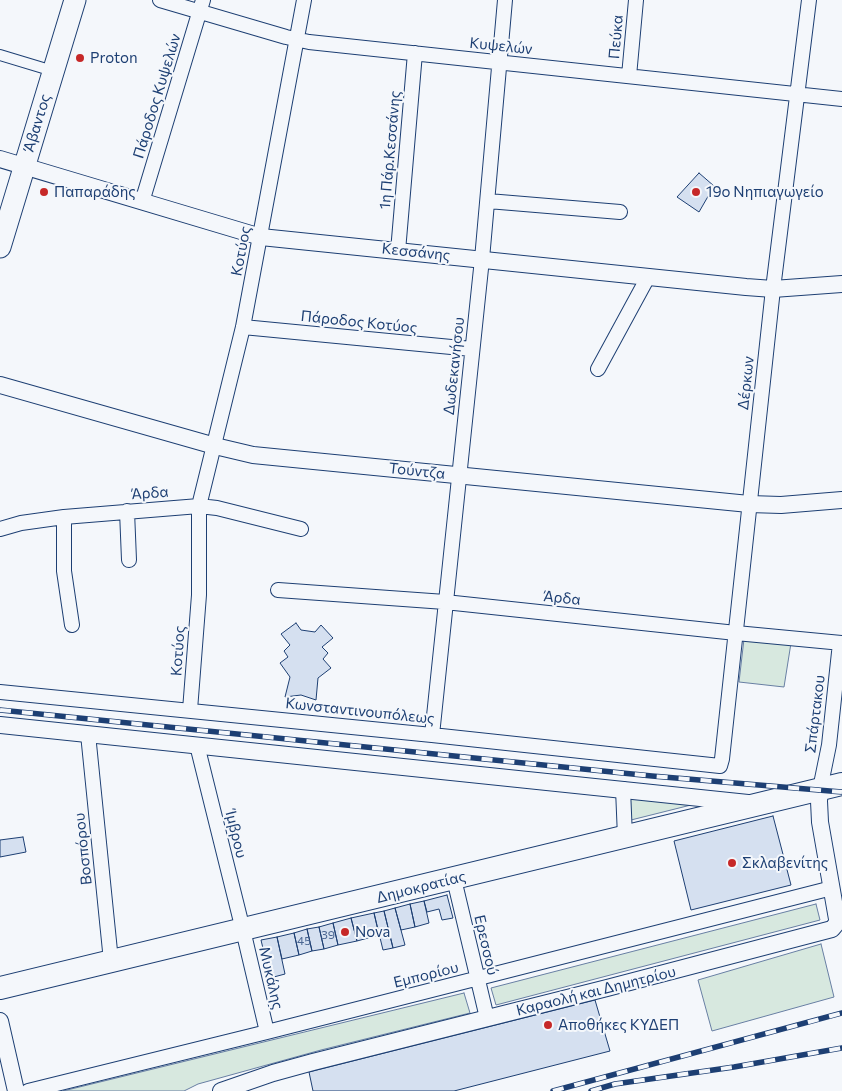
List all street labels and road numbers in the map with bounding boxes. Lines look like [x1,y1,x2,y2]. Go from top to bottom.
street label: Πεύκα [605,14,627,60]
street label: Πάροδος Κυψελών [129,31,185,161]
street label: Κυψελών [469,34,533,58]
street label: 1η Πάρ.Κεσσάνης [376,90,404,210]
street label: Άβαντος [20,92,54,154]
street label: Κοτύος [227,225,255,277]
street label: Κεσσάνης [381,239,451,265]
street label: Πάροδος Κοτύος [300,307,418,337]
street label: Δωδεκανήσου [440,316,468,416]
street label: Δέρκων [734,355,758,411]
street label: Τούντζα [388,459,446,483]
street label: Άρδα [131,483,169,503]
street label: Άρδα [542,587,582,609]
street label: Κοτύος [167,625,189,677]
street label: Σπάρτακου [801,674,829,754]
street label: Κωνσταντινουπόλεως [285,694,435,728]
street label: Ίμβρου [221,808,251,860]
street label: Βοσπόρου [70,812,96,886]
street label: Δημοκρατίας [374,867,468,907]
street label: Ερεσσού [470,913,502,977]
street label: Μυκάλης [255,945,287,1011]
street label: Εμπορίου [392,958,460,992]
street label: Καραολή και Δημητρίου [514,962,678,1020]

